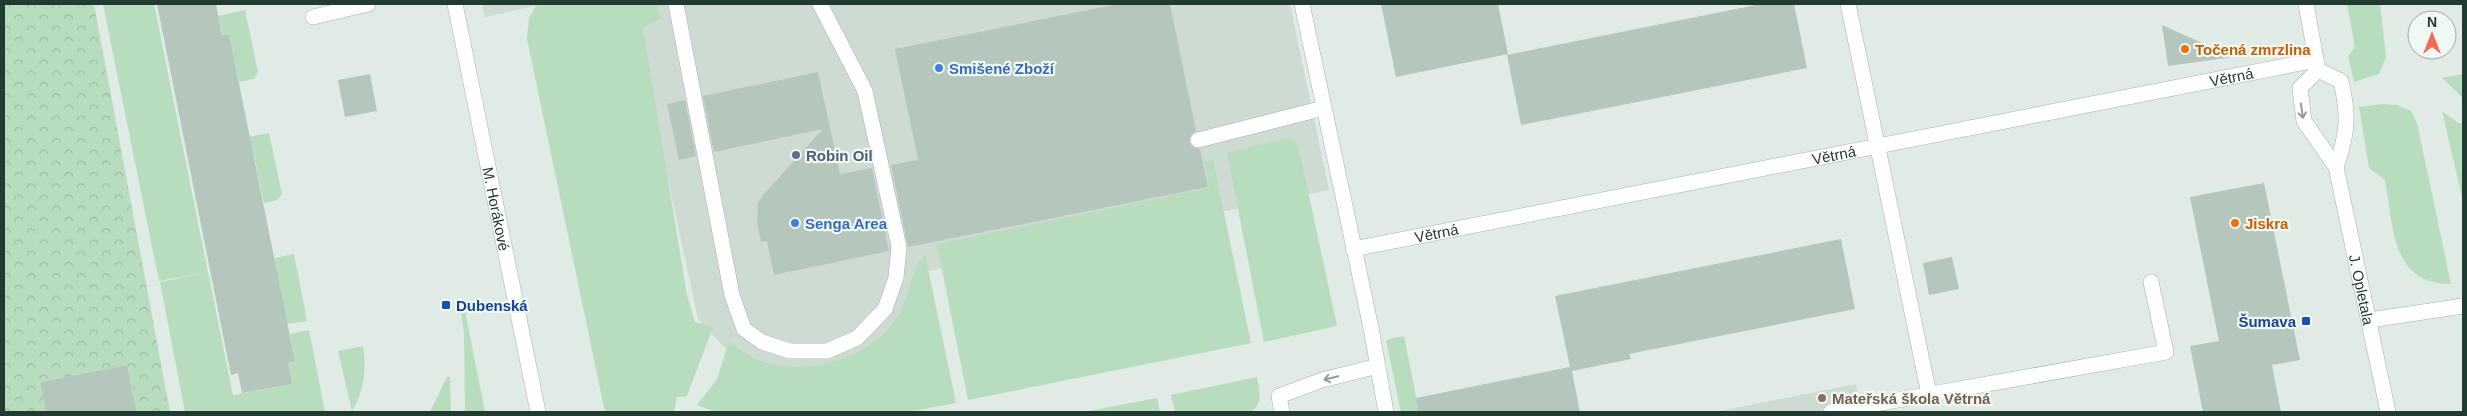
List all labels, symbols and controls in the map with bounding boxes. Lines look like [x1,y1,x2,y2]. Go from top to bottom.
north arrow [2407,10,2457,60]
text: N [2427,14,2437,30]
place label: Točená zmrzlina [2195,41,2311,58]
marker: Točená zmrzlina [2179,43,2191,55]
place label: Smišené Zboží [949,60,1055,77]
marker: Smišené Zboží [933,62,945,74]
street label: Větrná [2208,64,2255,89]
one-way arrow [2298,103,2308,119]
street label: Větrná [1810,142,1858,167]
place label: Robin Oil [806,147,873,164]
marker: Robin Oil [790,149,802,161]
street label: M. Horákové [480,165,513,252]
place label: Senga Area [805,215,888,232]
place label: Jiskra [2245,215,2289,232]
marker: Senga Area [789,217,801,229]
marker: Jiskra [2229,217,2241,229]
street label: Větrná [1413,220,1460,245]
street label: J. Opletala [2346,253,2378,327]
place label: Dubenská [456,297,528,314]
marker: Dubenská [440,299,452,311]
place label: Šumava [2238,313,2297,330]
marker: Šumava [2300,315,2312,327]
one-way arrow [1323,374,1339,383]
place label: Mateřská škola Větrná [1832,390,1991,407]
marker: Mateřská škola Větrná [1816,392,1828,404]

